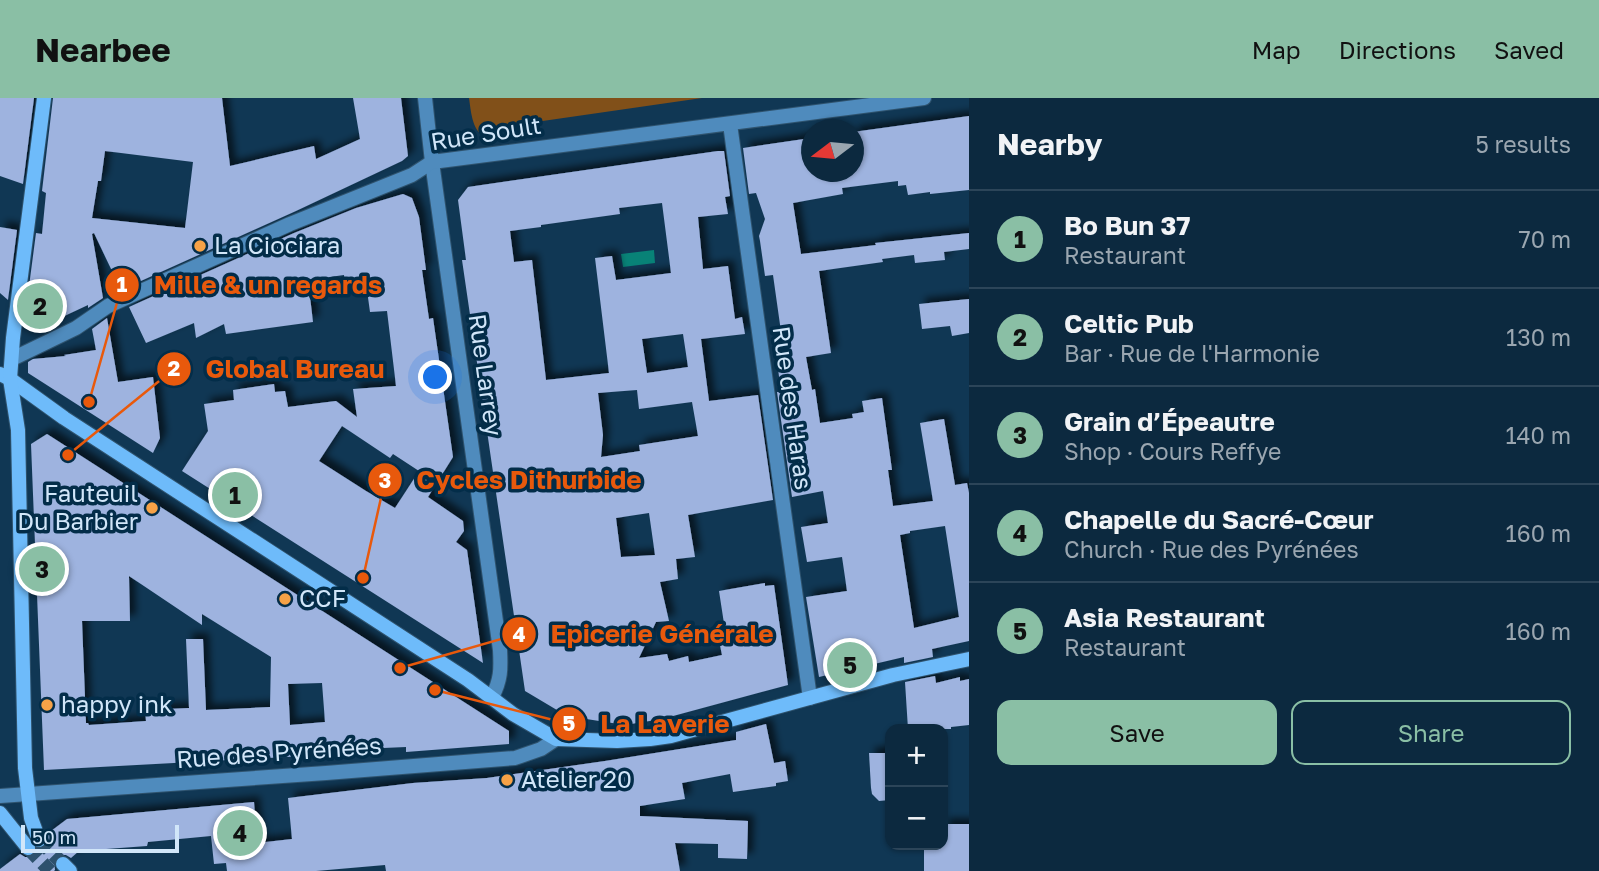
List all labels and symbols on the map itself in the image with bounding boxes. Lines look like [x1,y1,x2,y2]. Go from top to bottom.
street label: Rue Soult [428,109,543,156]
north arrow [801,119,864,182]
place label: La Ciociara [214,230,340,259]
marker: La Ciociara [192,238,208,254]
callout: Mille & un regards [105,261,396,308]
text: Mille & un regards [154,269,382,300]
text: 1 [117,271,128,297]
pin: 2 [17,280,63,332]
street label: Rue Larrey [464,312,509,438]
street label: Rue des Haras [768,324,819,491]
callout: Global Bureau [156,345,398,392]
text: Global Bureau [205,353,385,384]
text: 2 [168,355,181,381]
your location [418,360,452,394]
callout: Cycles Dithurbide [368,457,656,504]
text: Cycles Dithurbide [416,464,642,495]
text: 3 [379,467,391,493]
pin: 1 [212,469,258,521]
place label: Fauteuil Du Barbier [17,478,138,535]
marker: Fauteuil Du Barbier [144,500,160,516]
pin: 3 [19,543,65,595]
place label: CCF [299,583,346,612]
marker: CCF [277,591,293,607]
callout: Epicerie Générale [502,611,788,658]
text: Epicerie Générale [550,618,774,649]
text: 4 [512,621,526,647]
pin: 5 [827,639,873,691]
place label: happy ink [61,689,173,718]
marker: happy ink [39,697,55,713]
callout: La Laverie [551,701,744,748]
text: La Laverie [600,708,730,739]
text: 5 [563,710,576,736]
street label: Rue des Pyrénées [175,730,383,773]
place label: Atelier 20 [521,764,632,793]
marker: Atelier 20 [499,772,515,788]
pin: 4 [217,807,263,859]
scale bar [21,822,178,854]

